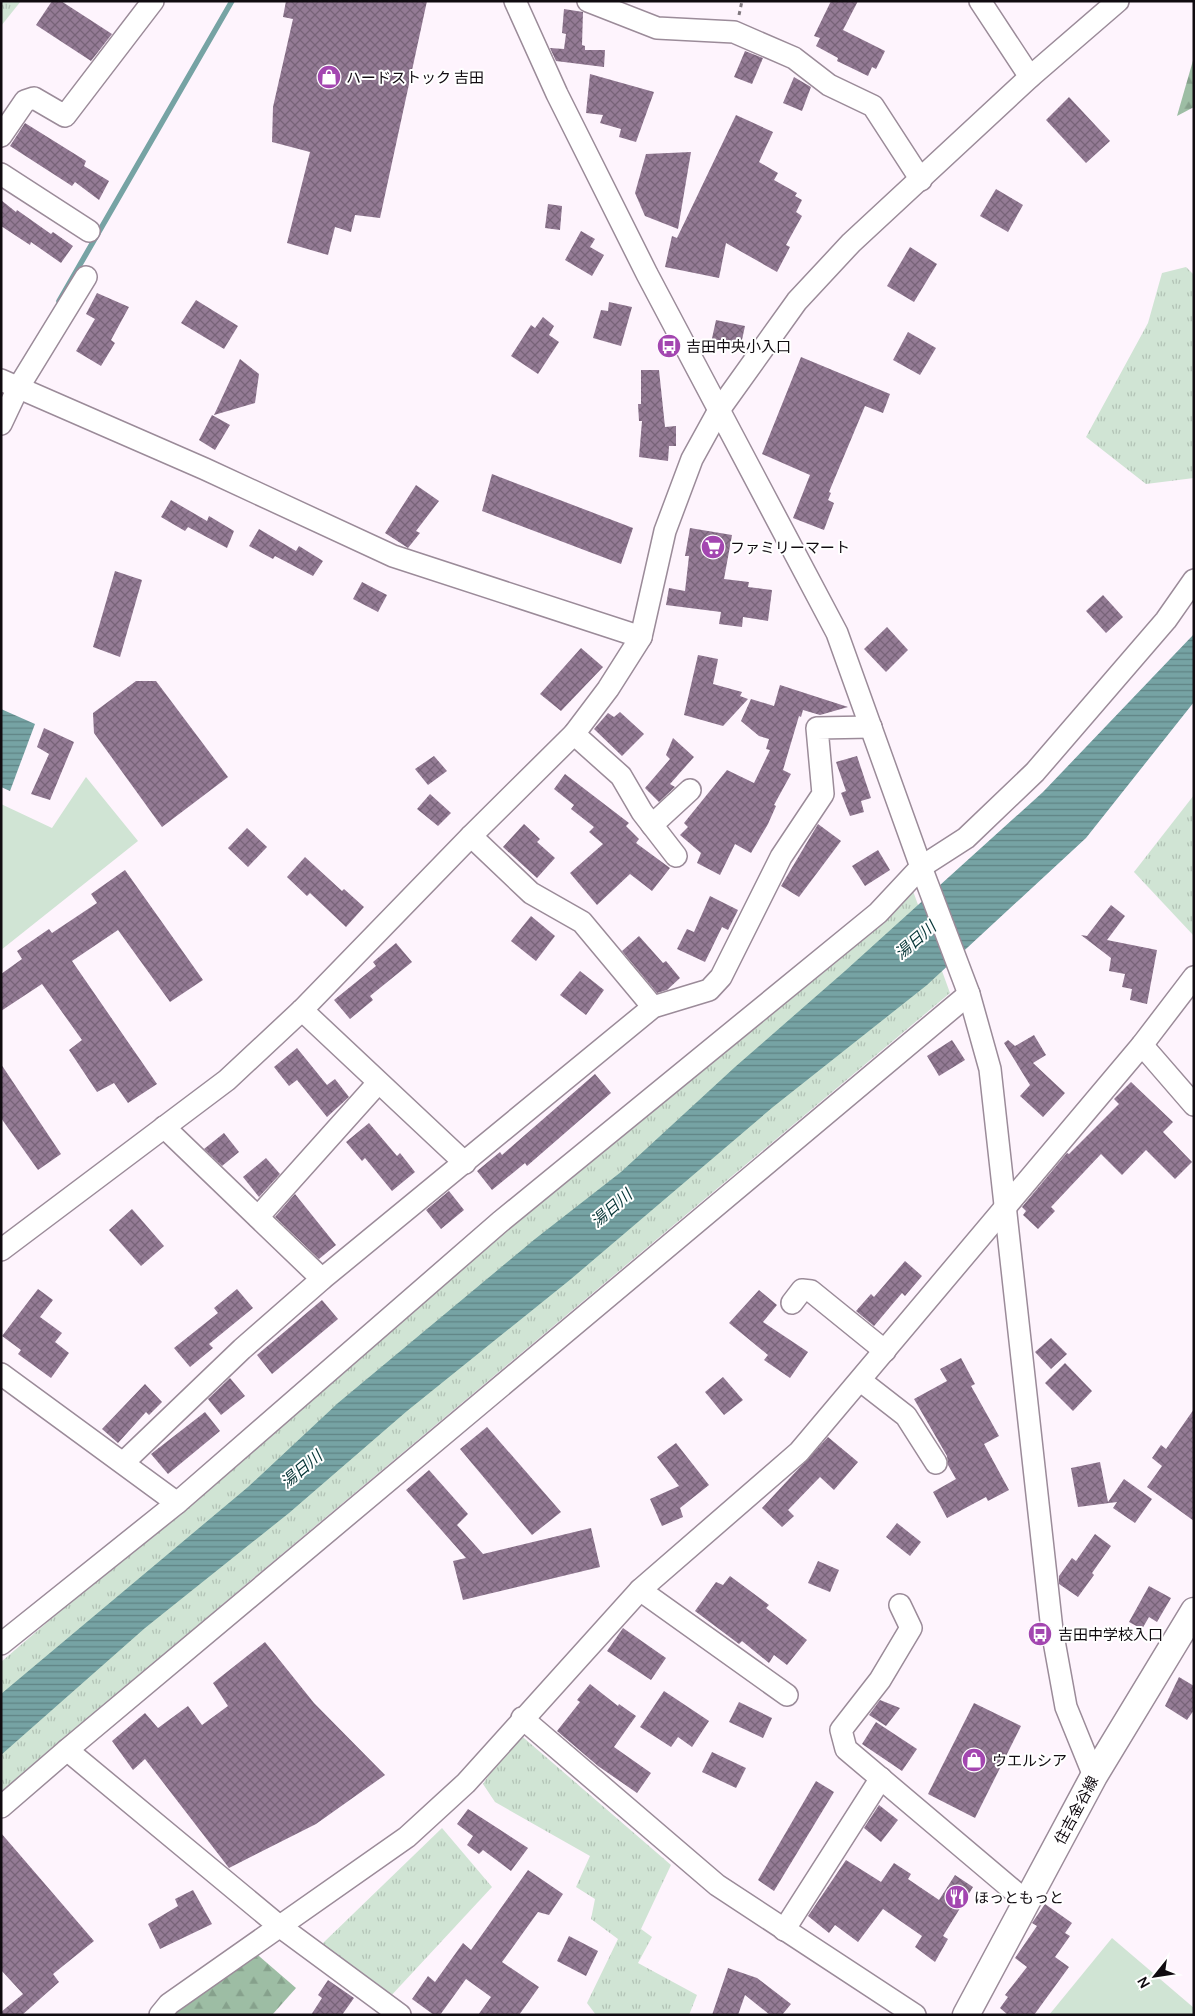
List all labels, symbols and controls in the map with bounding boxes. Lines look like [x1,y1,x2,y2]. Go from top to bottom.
shop icon: ハードストック 吉田 [316,64,342,90]
place label: ハードストック 吉田 [346,67,484,88]
bus stop icon: 吉田中央小入口 [656,333,682,359]
place label: 吉田中央小入口 [686,336,791,357]
supermarket icon: ファミリーマート [700,534,726,560]
place label: ファミリーマート [730,537,850,558]
water label: 湯日川 [890,915,942,964]
water label: 湯日川 [586,1183,638,1232]
water label: 湯日川 [276,1444,328,1493]
bus stop icon: 吉田中学校入口 [1027,1621,1053,1647]
place label: 吉田中学校入口 [1058,1624,1163,1645]
shop icon: ウエルシア [961,1747,987,1773]
place label: ウエルシア [992,1750,1067,1771]
street label: 住吉金谷線 [1049,1772,1103,1848]
restaurant icon: ほっともっと [944,1884,970,1910]
place label: ほっともっと [974,1887,1064,1908]
north arrow [1130,1951,1180,2001]
text: N [1133,1974,1154,1992]

